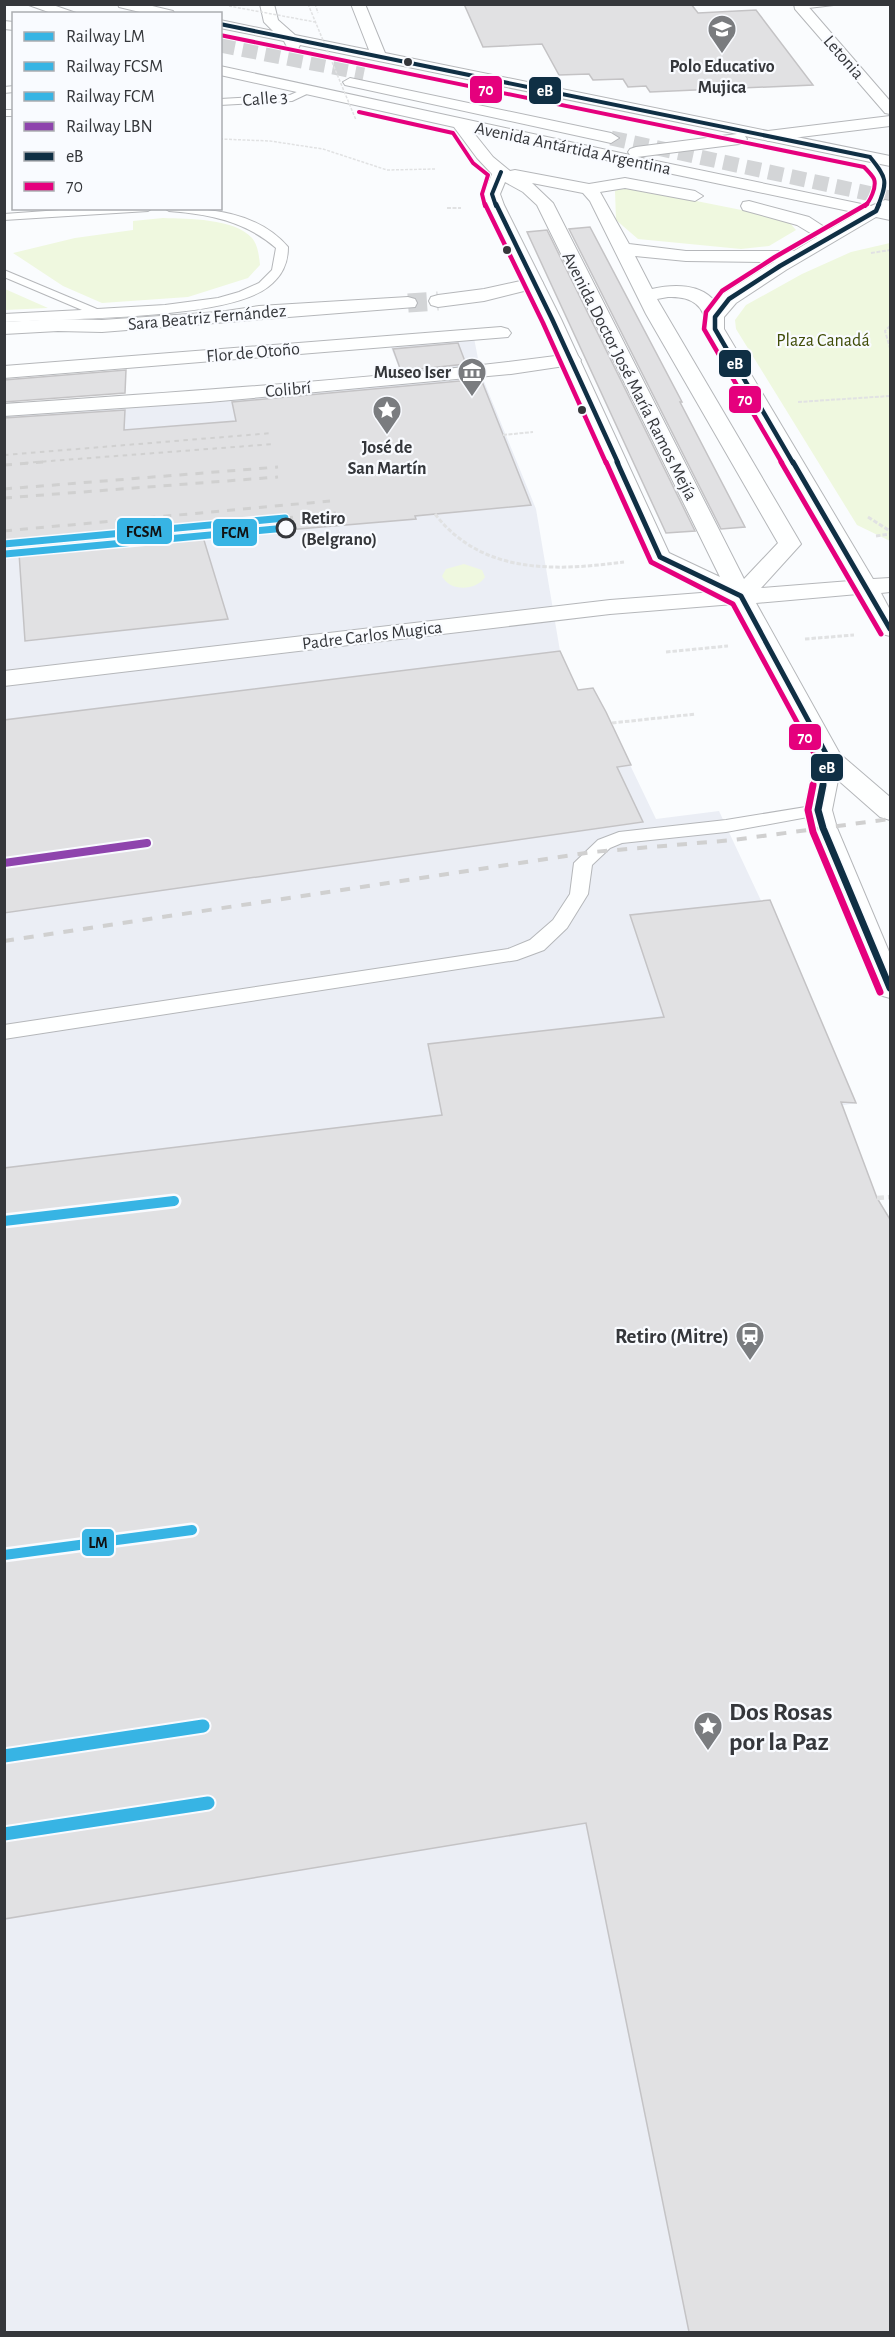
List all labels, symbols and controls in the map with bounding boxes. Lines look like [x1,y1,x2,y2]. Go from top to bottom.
legend [12,12,222,210]
school or university icon: Polo Educativo Mujica [706,13,738,55]
text: Railway LM [66,28,145,46]
street label: Letonia [820,32,867,83]
unlabelled marker [402,56,414,68]
text: Railway FCSM [66,58,163,76]
place label: Polo Educativo Mujica [669,58,775,97]
line badge: 70 [469,75,503,104]
line badge: eB [528,76,562,105]
text: 70 [478,82,494,98]
text: eB [537,83,553,99]
text: Railway FCM [66,88,155,106]
street label: Calle 3 [242,88,288,110]
text: Railway LBN [66,118,153,136]
street label: Avenida Antártida Argentina [473,119,672,179]
text: eB [66,148,83,166]
text: 70 [66,178,83,196]
unlabelled marker [501,244,513,256]
street label: Avenida Doctor José María Ramos Mejía [558,249,700,504]
street label: Sara Beatriz Fernández [127,302,287,334]
park label: Plaza Canadá [776,332,870,350]
street label: Flor de Otoño [205,340,301,366]
line badge: eB [718,349,752,378]
museum icon: Museo Iser [456,356,488,398]
text: eB [727,356,743,372]
place label: Museo Iser [374,364,452,382]
street label: Colibrí [264,379,312,401]
line badge: 70 [728,385,762,414]
text: 70 [737,392,753,408]
place icon: José de San Martín [371,394,403,436]
unlabelled marker [576,404,588,416]
place label: José de San Martín [348,439,426,478]
place label: Retiro (Belgrano) [301,510,377,549]
line badge: FCSM [116,517,173,545]
line badge: FCM [212,518,258,547]
marker: Retiro (Belgrano) [276,518,296,538]
text: FCSM [126,524,162,540]
text: FCM [221,525,249,541]
street label: Padre Carlos Mugica [301,618,443,654]
line badge: 70 [788,723,822,751]
text: 70 [797,730,813,746]
line badge: eB [810,753,844,782]
text: eB [819,760,835,776]
station icon: Retiro (Mitre) [734,1320,766,1362]
place label: Retiro (Mitre) [615,1326,729,1347]
line badge: LM [81,1528,115,1557]
text: LM [88,1535,108,1551]
place label: Dos Rosas por la Paz [729,1699,832,1755]
place icon: Dos Rosas por la Paz [692,1710,724,1752]

